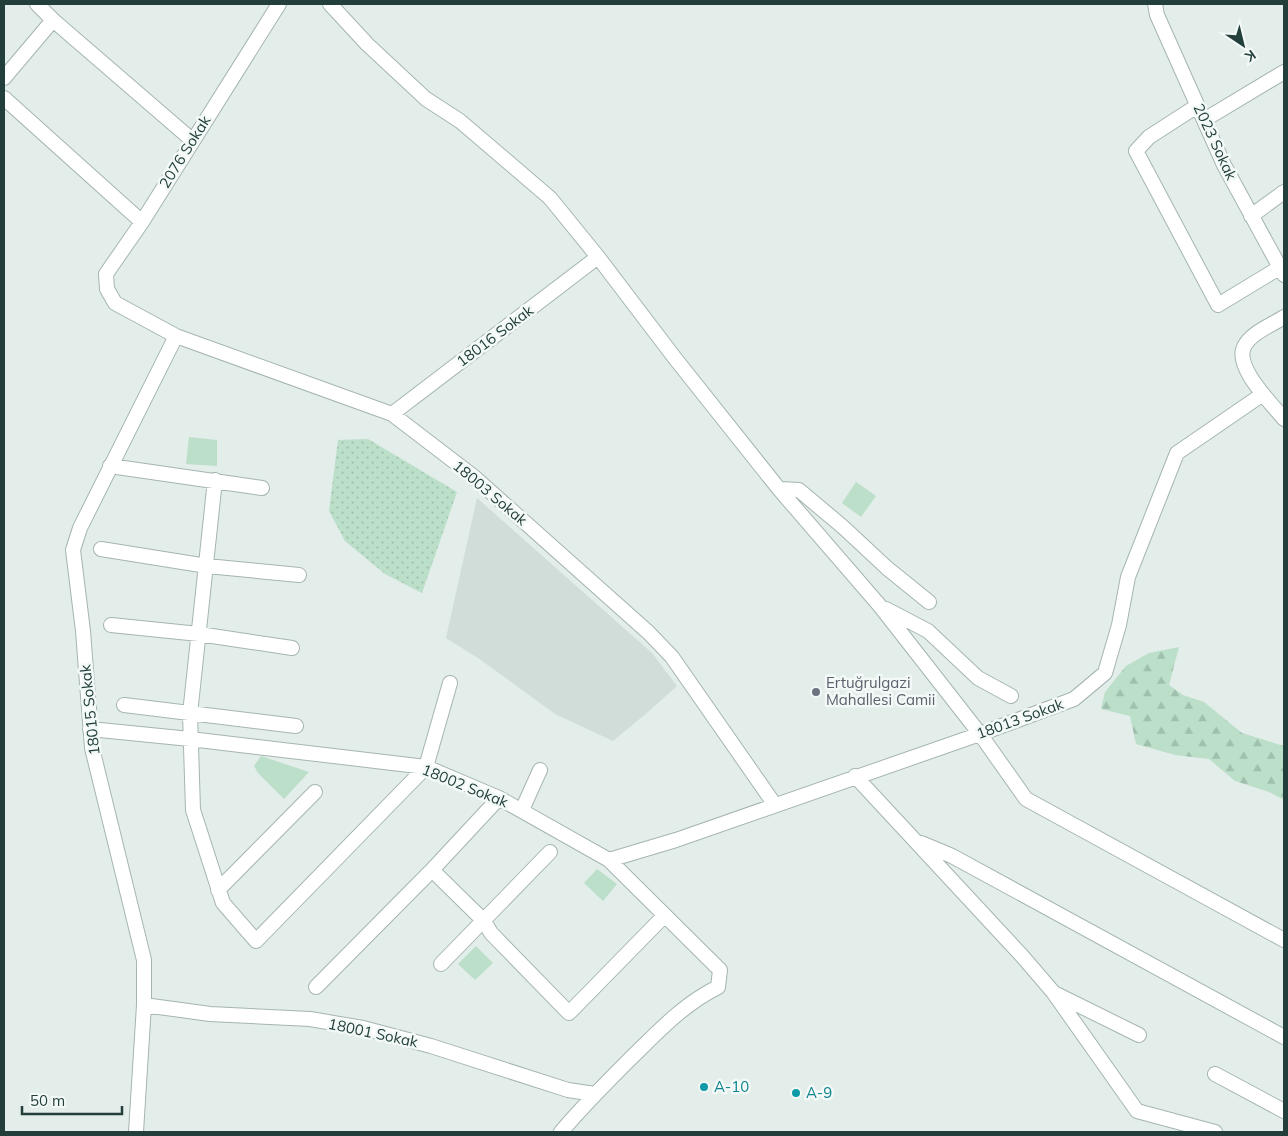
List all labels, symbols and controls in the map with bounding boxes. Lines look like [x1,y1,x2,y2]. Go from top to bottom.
north arrow [1218,20,1268,70]
text: K [1241,46,1259,66]
street label: 2023 Sokak [1189,101,1242,183]
street label: 2076 Sokak [155,112,215,192]
street label: 18016 Sokak [453,300,537,371]
street label: 18003 Sokak [449,456,532,529]
street label: 18015 Sokak [75,663,104,756]
place label: Ertuğrulgazi Mahallesi Camii [826,673,935,709]
marker: Ertuğrulgazi Mahallesi Camii [810,686,822,698]
street label: 18013 Sokak [974,694,1066,743]
street label: 18002 Sokak [419,760,511,812]
street label: 18001 Sokak [327,1014,420,1051]
place label: A-10 [714,1077,749,1096]
marker: A-10 [698,1081,710,1093]
place label: A-9 [806,1083,832,1102]
scale bar [22,1084,122,1116]
marker: A-9 [790,1087,802,1099]
text: 50 m [30,1091,65,1110]

